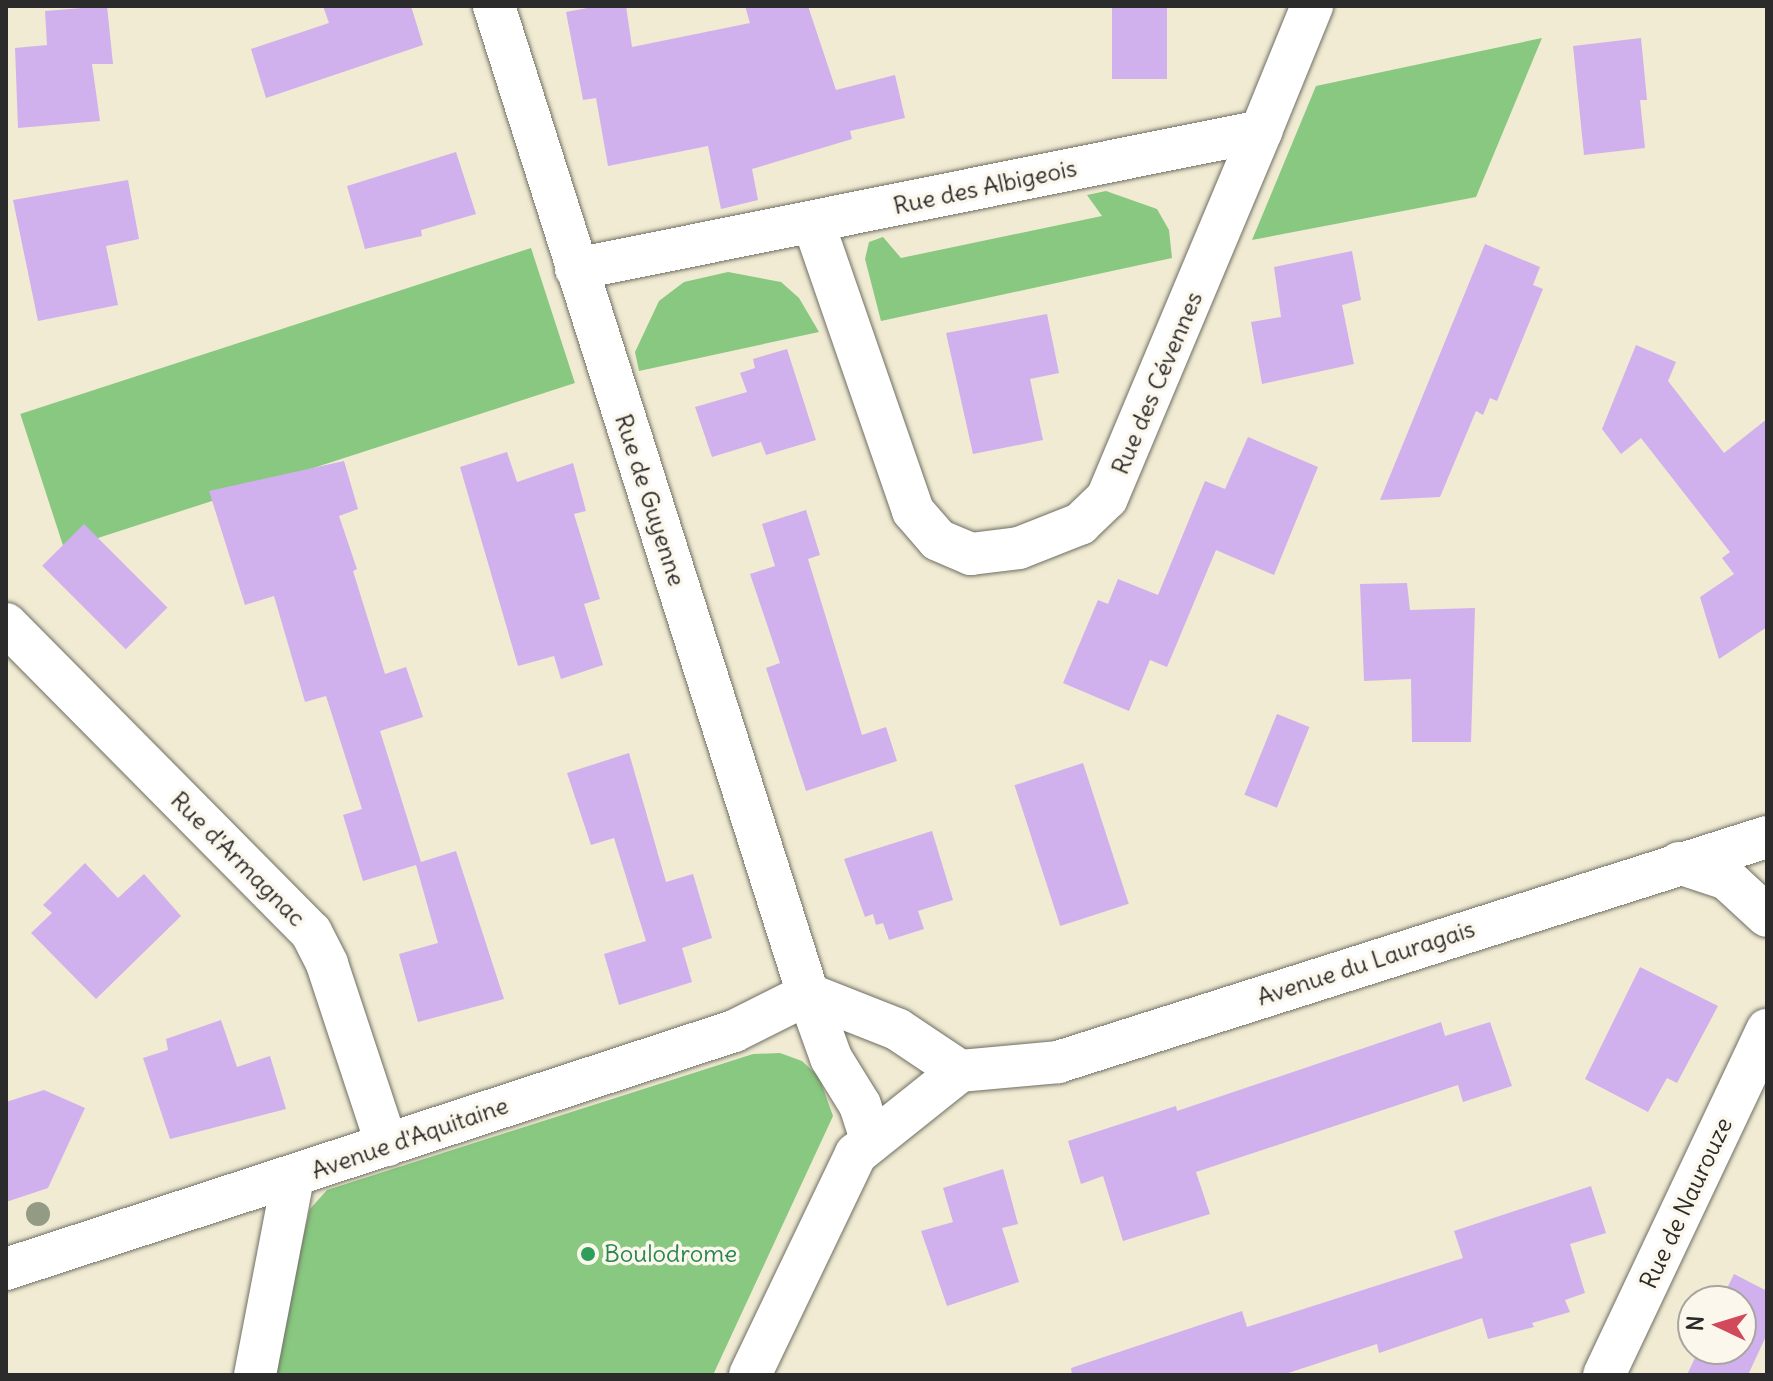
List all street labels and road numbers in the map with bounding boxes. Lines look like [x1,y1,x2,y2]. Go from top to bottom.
street label: Rue des Albigeois [891,154,1079,220]
street label: Rue des Cévennes [1106,287,1208,479]
street label: Rue de Guyenne [609,411,691,589]
street label: Rue d'Armagnac [165,786,311,932]
street label: Avenue du Lauragais [1254,914,1478,1012]
street label: Avenue d'Aquitaine [308,1091,512,1185]
street label: Rue de Naurouze [1634,1113,1738,1293]

